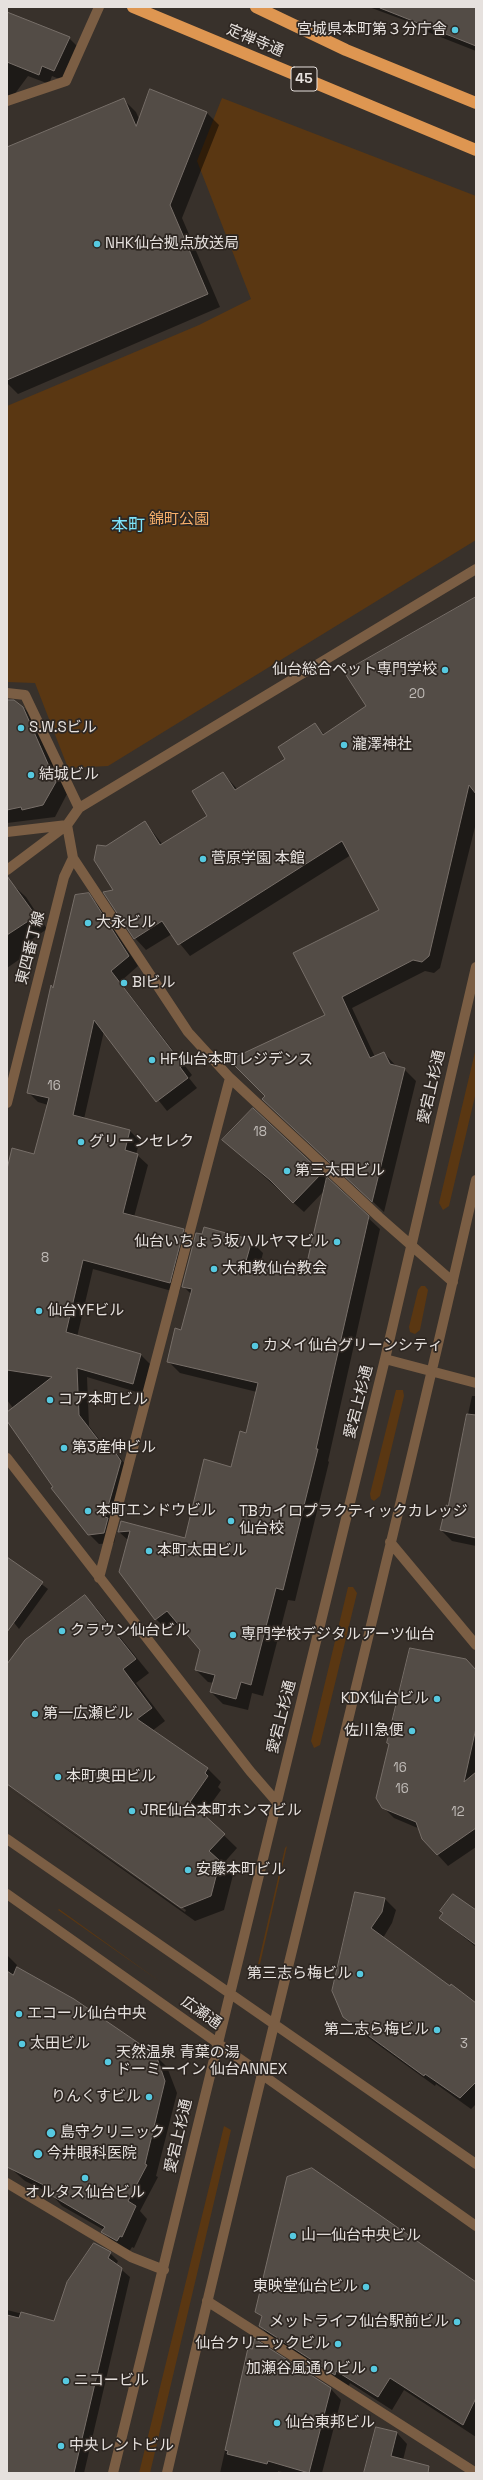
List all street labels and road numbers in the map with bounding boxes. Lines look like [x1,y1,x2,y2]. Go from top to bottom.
street label: 定禅寺通 [224,21,286,61]
road number: 45 [291,67,317,91]
street label: 東四番丁線 [13,909,49,987]
street label: 愛宕上杉通 [415,1048,449,1126]
street label: 愛宕上杉通 [341,1363,377,1441]
street label: 愛宕上杉通 [264,1678,300,1756]
street label: 広瀬通 [177,1993,225,2033]
street label: 愛宕上杉通 [162,2097,196,2175]

